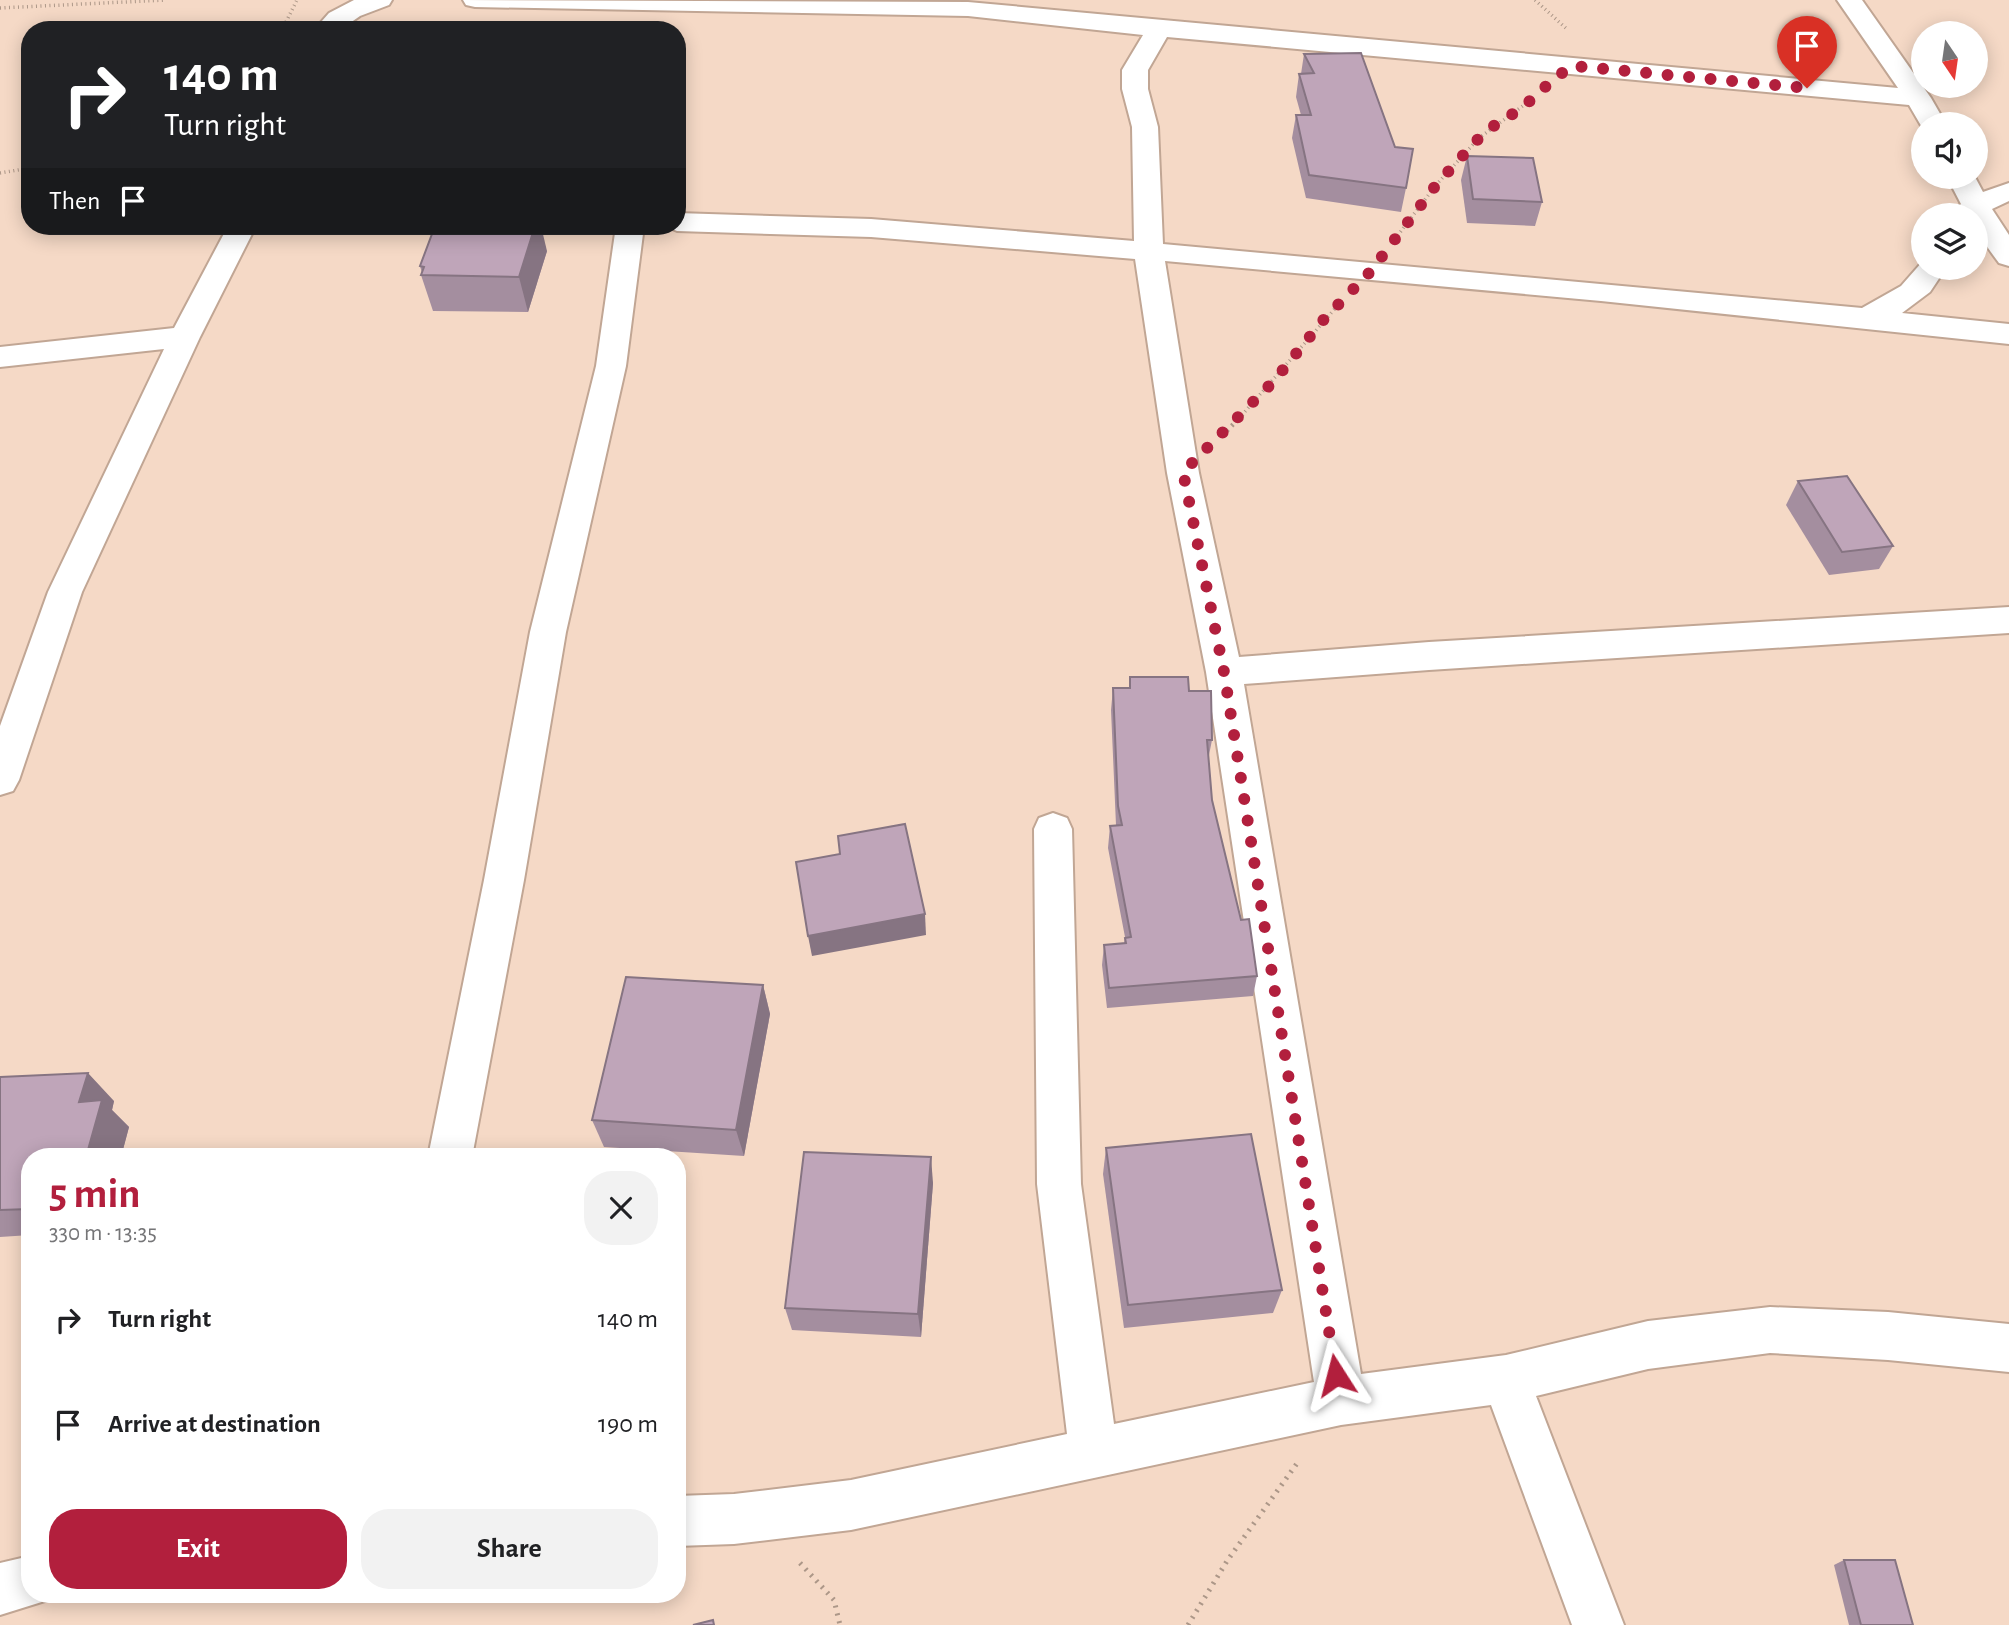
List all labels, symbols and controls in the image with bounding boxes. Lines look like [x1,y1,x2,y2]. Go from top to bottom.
pin [1777,16,1837,88]
north arrow [1911,21,1988,98]
map controls [1911,21,1988,280]
icon: arrive [1788,27,1826,65]
icon: right [49,49,140,140]
text: 140 m [164,51,279,100]
text: Turn right [164,109,286,141]
button: sound [1911,112,1988,189]
icon: arrive [114,182,152,220]
text: Then [49,188,100,214]
button: layers [1911,203,1988,280]
button: close [584,1171,658,1245]
text: 5 min [49,1173,141,1215]
text: 330 m · 13:35 [49,1222,157,1245]
icon: right [49,1301,87,1339]
text: Turn right [108,1306,211,1332]
text: 140 m [598,1306,658,1332]
position arrow [1299,1338,1373,1412]
icon: arrive [49,1406,87,1444]
text: Arrive at destination [108,1411,321,1437]
text: 190 m [598,1411,658,1437]
button: Exit [49,1509,347,1589]
button: Share [361,1509,658,1589]

